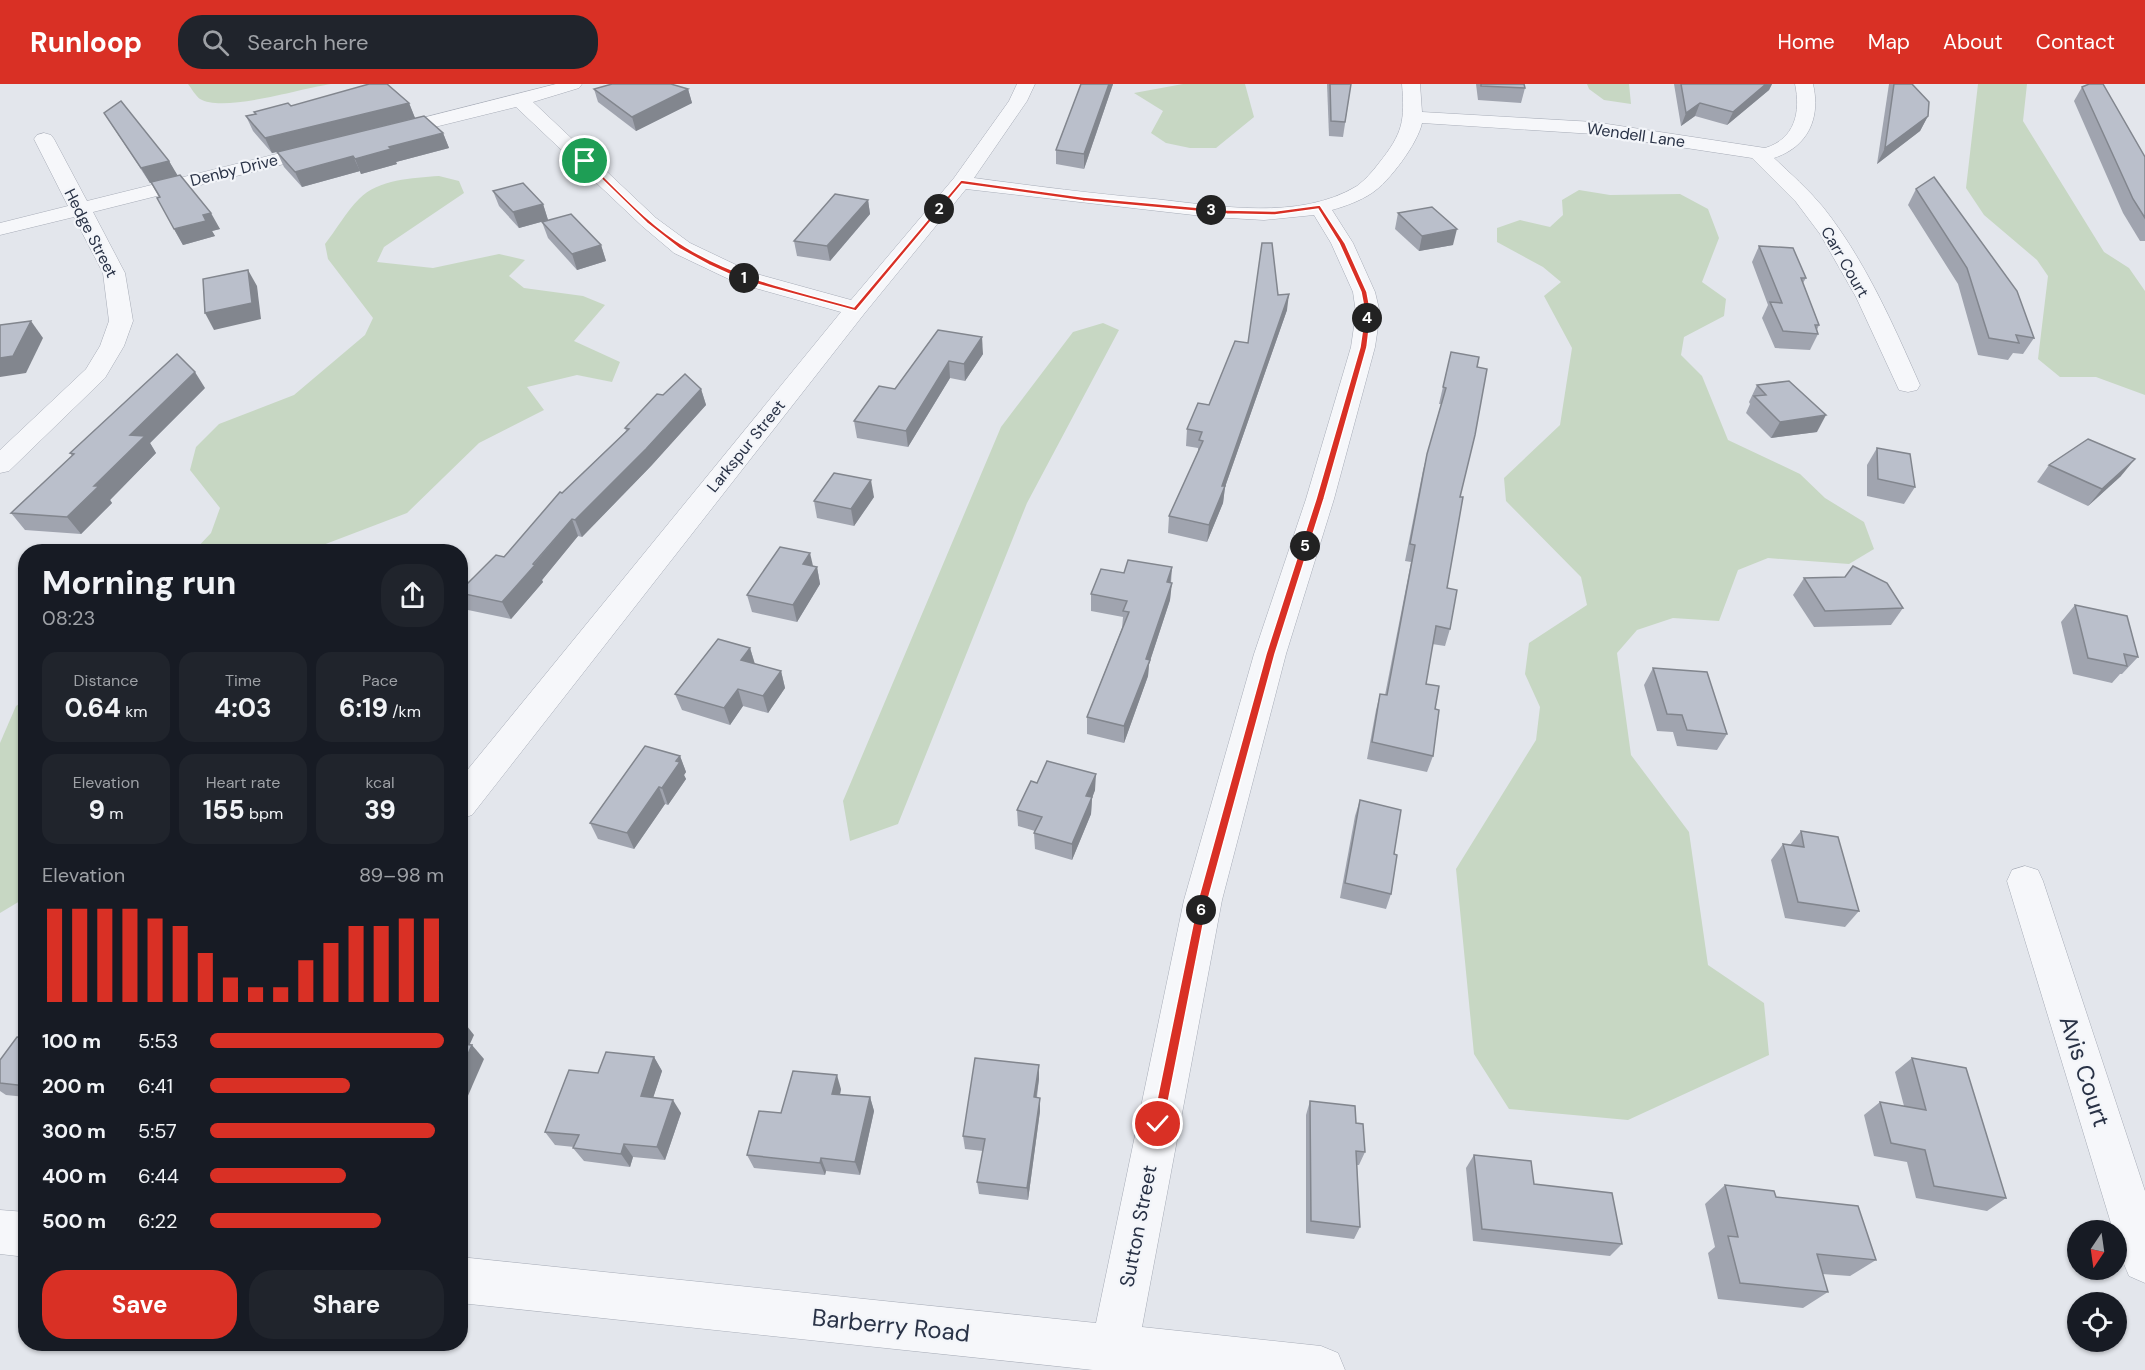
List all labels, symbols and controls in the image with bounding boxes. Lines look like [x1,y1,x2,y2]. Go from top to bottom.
search box [178,15,598,69]
text: Runloop [30,24,142,61]
icon: search [199,26,232,59]
text: Search here [247,28,369,57]
text: Home [1777,28,1835,56]
text: Map [1868,28,1910,56]
text: About [1943,28,2003,56]
text: Contact [2036,28,2115,56]
street label: Wendell Lane [1586,118,1686,152]
pin [559,135,610,186]
icon: arrive [568,144,601,177]
street label: Denby Drive [188,149,280,191]
street label: Hedge Street [60,185,122,281]
pin: 2 [924,194,954,224]
pin: 3 [1196,195,1226,225]
text: 2 [934,198,944,219]
text: 3 [1206,199,1216,220]
street label: Carr Court [1816,223,1874,301]
pin: 1 [729,263,759,293]
text: 1 [741,267,747,288]
pin: 4 [1352,303,1382,333]
text: 4 [1362,307,1372,328]
street label: Larkspur Street [702,395,790,497]
pin: 5 [1290,531,1320,561]
text: 5 [1300,535,1310,556]
text: Morning run [42,561,236,604]
button: share [381,564,444,627]
text: 08:23 [42,605,95,631]
text: Distance [74,670,138,691]
text: Time [225,670,261,691]
text: Pace [362,670,398,691]
text: 0.64 [65,691,121,725]
text: 4:03 [214,691,272,725]
text: 6:19 [339,691,388,725]
text: km [121,701,148,722]
text: /km [388,701,421,722]
text: Elevation [73,772,139,793]
text: Heart rate [206,772,280,793]
text: kcal [366,772,394,793]
text: 9 [88,793,105,827]
text: 155 [203,793,245,827]
text: 39 [364,793,396,827]
text: m [105,803,124,824]
text: bpm [245,803,283,824]
text: Elevation [42,862,125,888]
text: 89–98 m [359,862,444,888]
pin: 6 [1186,895,1216,925]
text: 6 [1196,899,1206,920]
street label: Avis Court [2052,1012,2118,1130]
text: 100 m [42,1028,101,1054]
text: 5:53 [138,1028,178,1054]
text: 200 m [42,1073,105,1099]
text: 6:41 [138,1073,173,1099]
pin [1132,1098,1183,1149]
icon: check [1141,1107,1174,1140]
text: 300 m [42,1118,106,1144]
text: 5:57 [138,1118,177,1144]
text: 400 m [42,1163,107,1189]
text: 6:44 [138,1163,179,1189]
street label: Sutton Street [1113,1163,1163,1289]
text: 500 m [42,1208,106,1234]
text: 6:22 [138,1208,178,1234]
north arrow [2067,1220,2127,1280]
map controls [2067,1220,2127,1352]
button: Save [42,1270,237,1339]
button: Share [249,1270,444,1339]
button: locate [2067,1292,2127,1352]
street label: Barberry Road [811,1301,971,1349]

